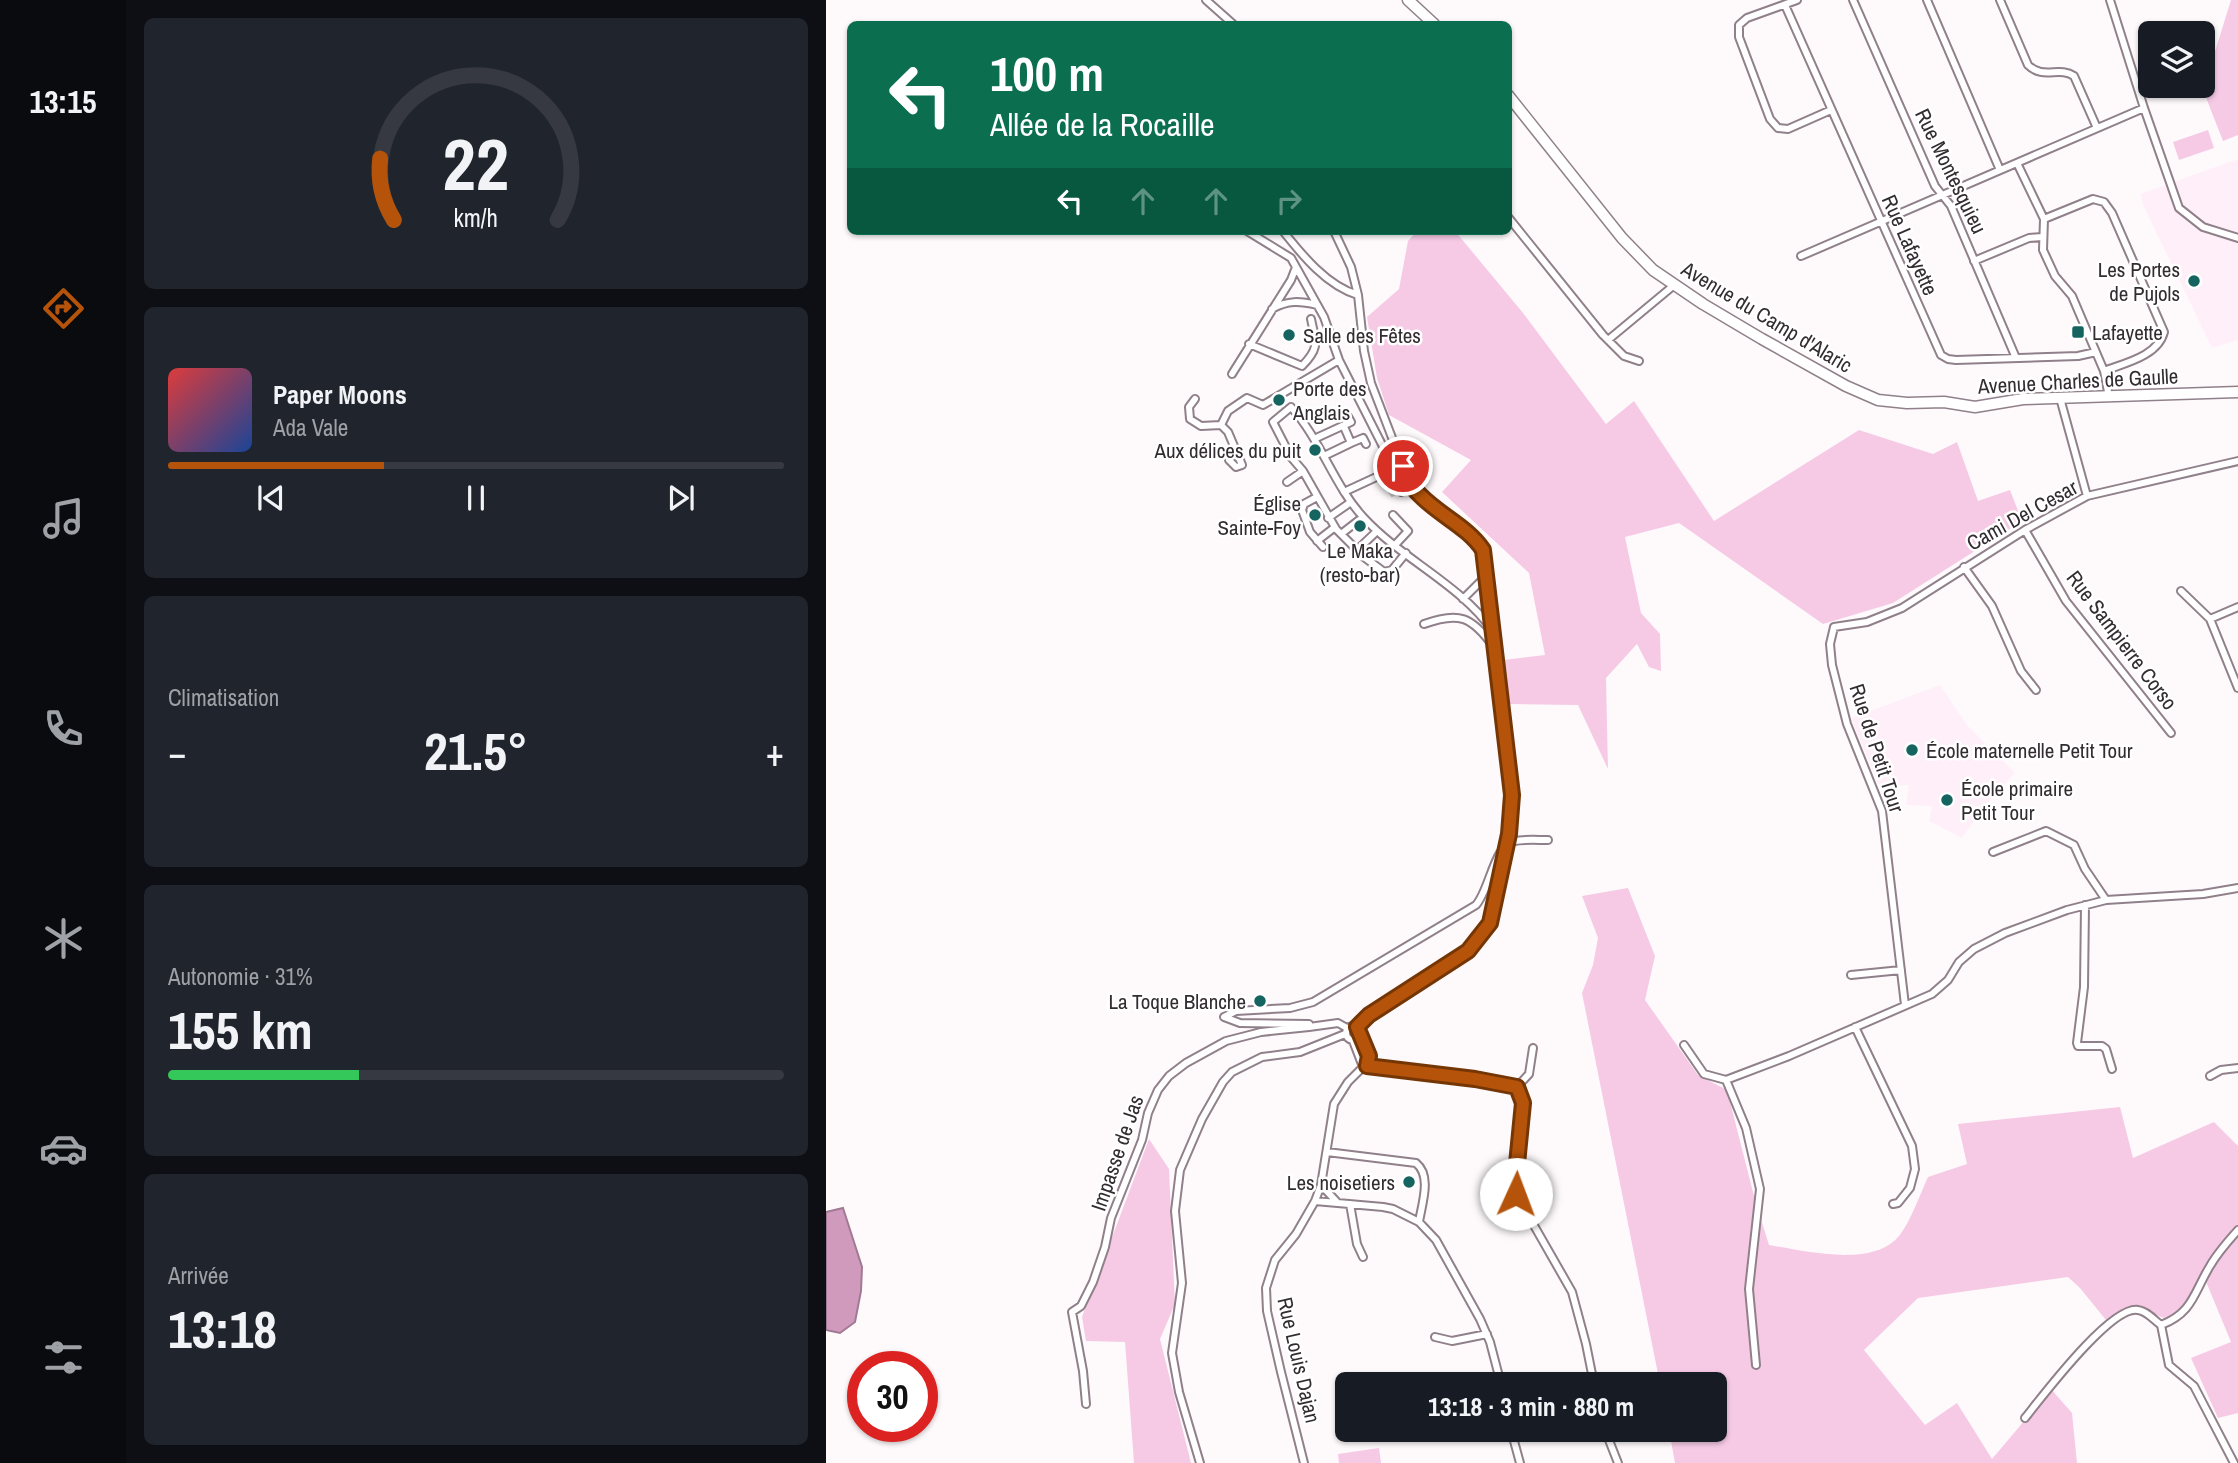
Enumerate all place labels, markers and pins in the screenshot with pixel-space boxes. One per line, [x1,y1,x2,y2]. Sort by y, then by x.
place label: Les Portes de Pujols [2098,255,2180,308]
marker: Les Portes de Pujols [2186,273,2202,289]
place label: Lafayette [2092,318,2163,347]
place label: Salle des Fêtes [1303,321,1421,350]
marker: Lafayette [2070,324,2086,340]
marker: Salle des Fêtes [1281,327,1297,343]
place label: Porte des Anglais [1292,374,1367,427]
marker: Porte des Anglais [1271,392,1287,408]
place label: Aux délices du puit [1154,436,1301,465]
pin [1373,436,1433,496]
marker: Aux délices du puit [1307,442,1323,458]
place label: Église Sainte-Foy [1218,489,1301,542]
marker: Église Sainte-Foy [1307,507,1323,523]
marker: Le Maka (resto-bar) [1352,518,1368,534]
place label: Le Maka (resto-bar) [1320,536,1400,589]
place label: École maternelle Petit Tour [1926,736,2133,765]
marker: École maternelle Petit Tour [1904,742,1920,758]
place label: École primaire Petit Tour [1961,774,2073,827]
marker: École primaire Petit Tour [1939,792,1955,808]
place label: La Toque Blanche [1108,987,1246,1016]
marker: La Toque Blanche [1252,993,1268,1009]
place label: Les noisetiers [1287,1168,1395,1197]
marker: Les noisetiers [1401,1174,1417,1190]

